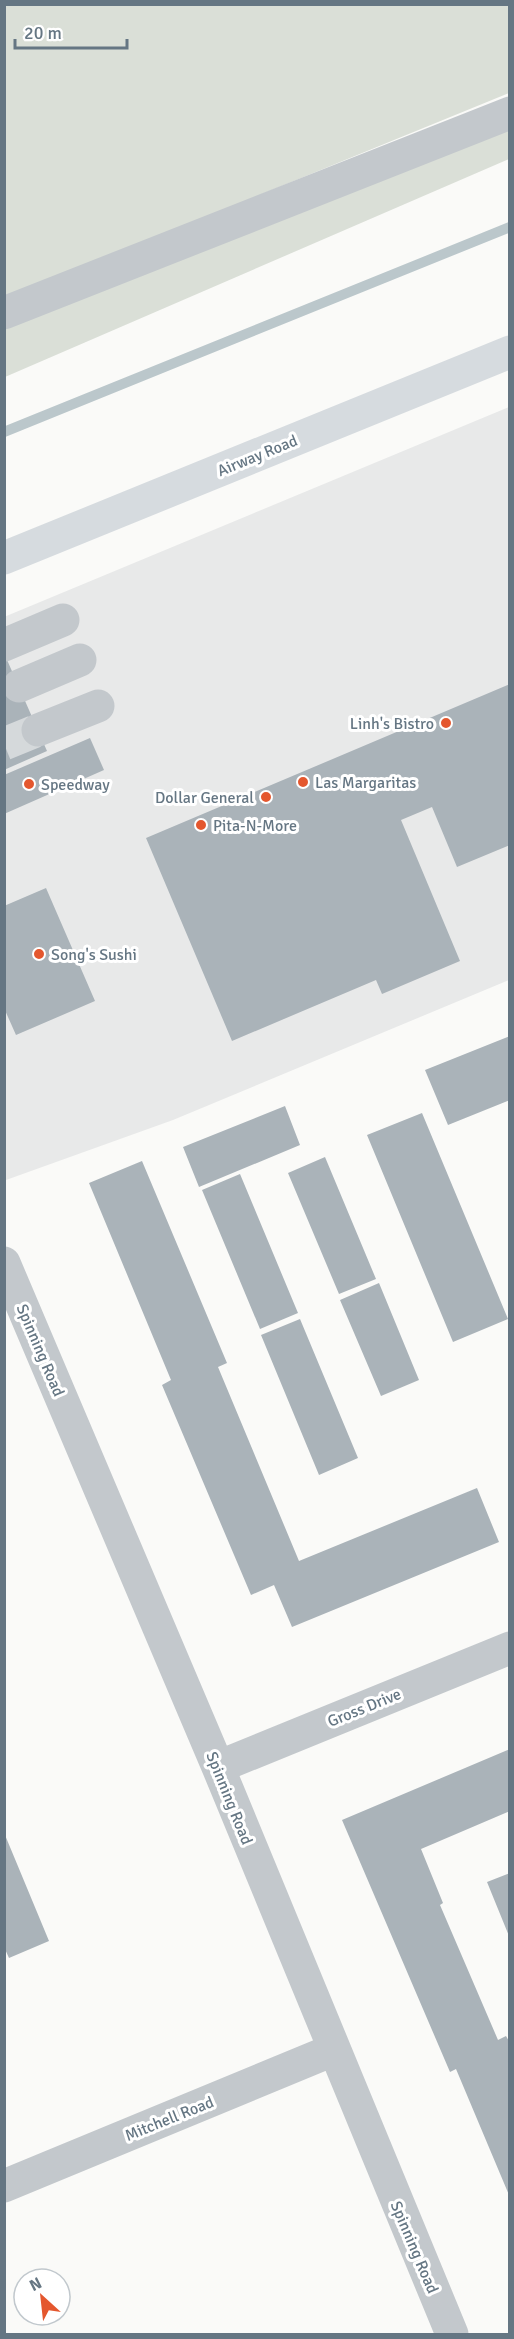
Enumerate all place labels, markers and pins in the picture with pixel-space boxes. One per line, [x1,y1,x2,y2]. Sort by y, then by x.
place label: Linh's Bistro [350,714,434,734]
marker: Linh's Bistro [439,716,453,730]
place label: Las Margaritas [315,773,416,793]
place label: Speedway [41,775,110,795]
marker: Las Margaritas [296,775,310,789]
marker: Speedway [22,777,36,791]
place label: Dollar General [155,788,254,808]
marker: Dollar General [259,790,273,804]
place label: Pita-N-More [213,816,297,836]
marker: Pita-N-More [194,818,208,832]
place label: Song's Sushi [51,945,137,965]
marker: Song's Sushi [32,947,46,961]

